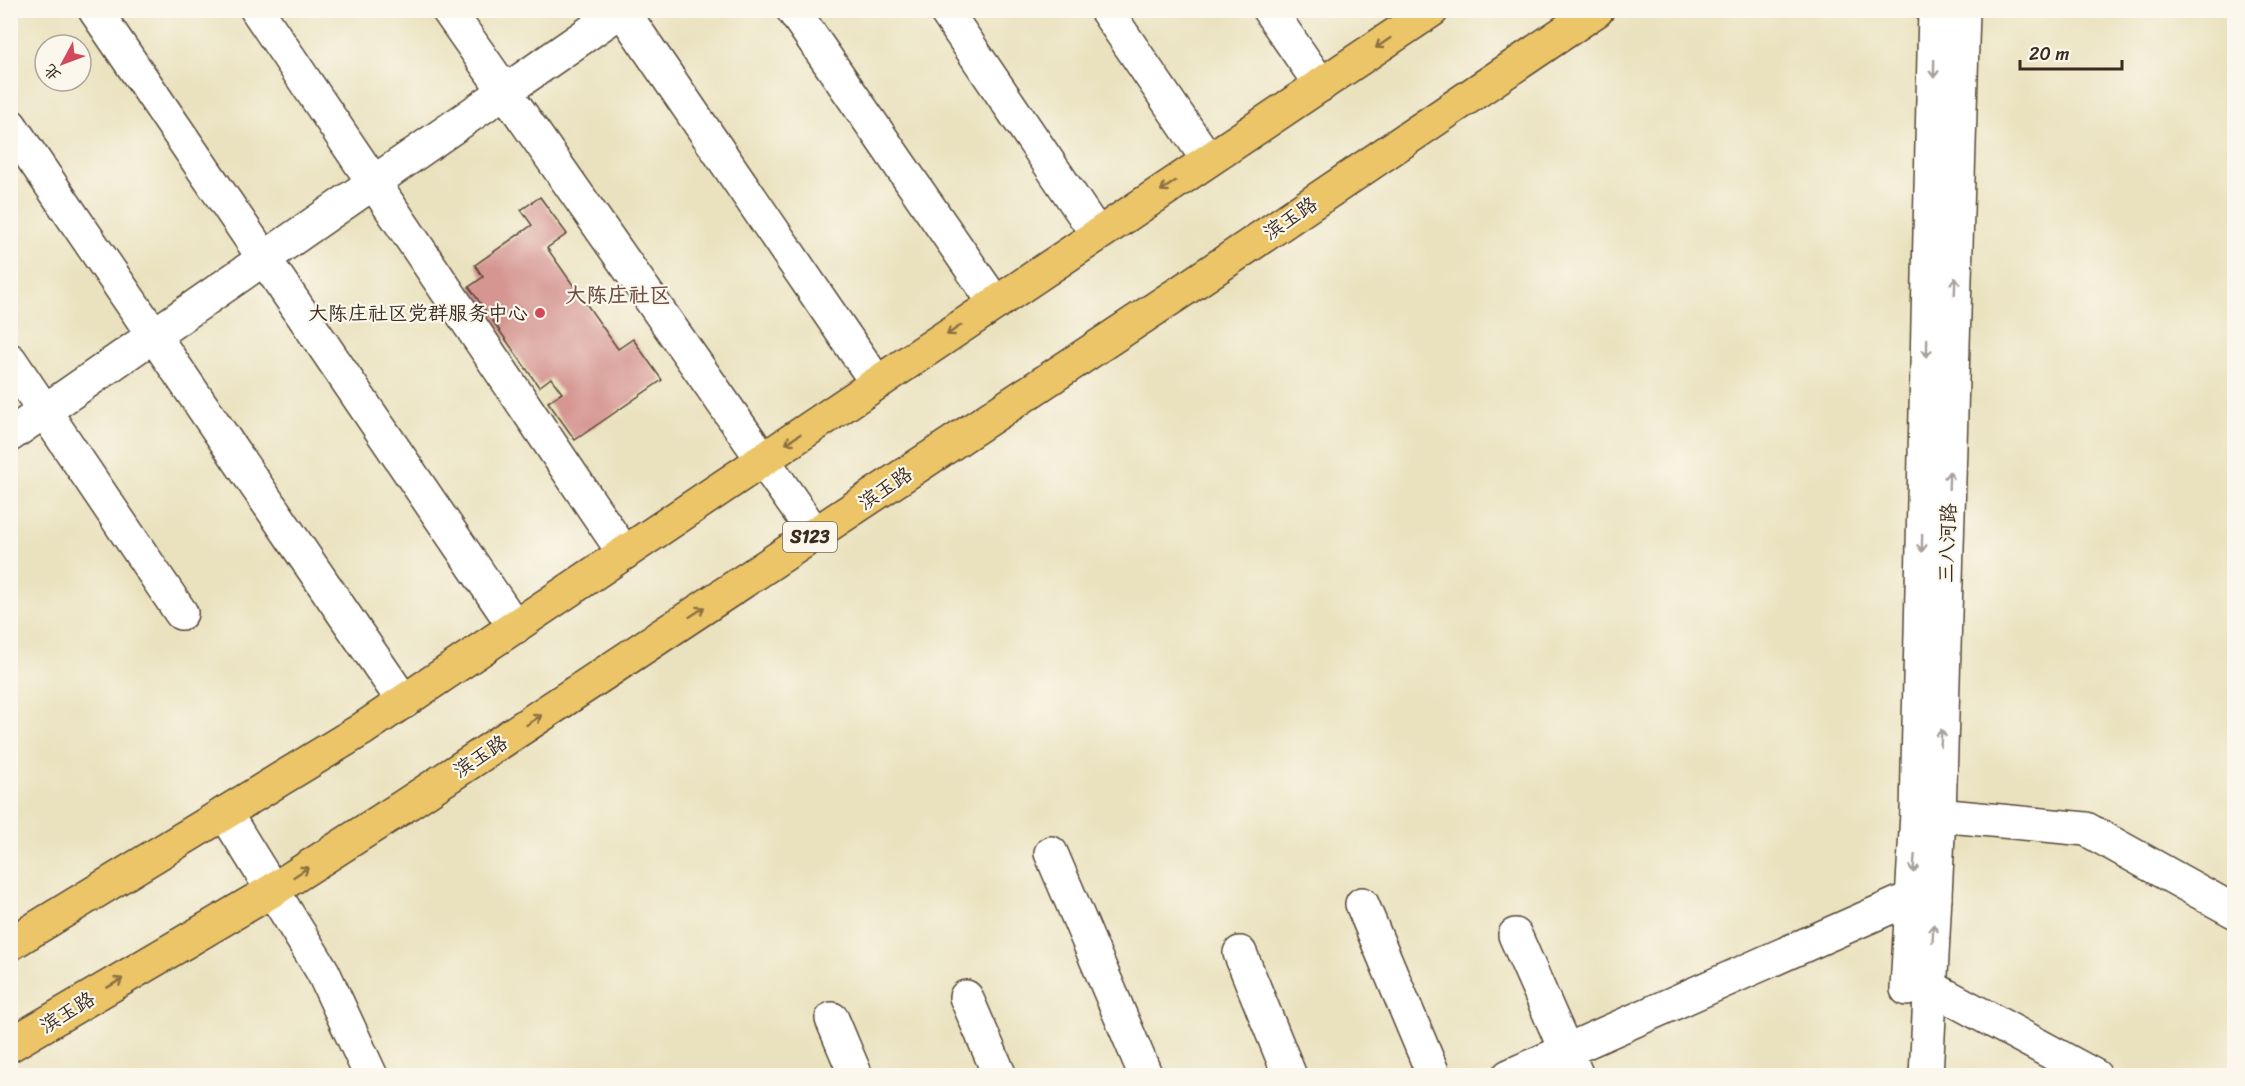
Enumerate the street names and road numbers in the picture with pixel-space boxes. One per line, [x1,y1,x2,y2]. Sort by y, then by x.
street label: 滨玉路 [1256,187,1326,250]
street label: 滨玉路 [851,457,921,520]
street label: 三八河路 [1929,501,1966,584]
road number: S123 [783,522,837,552]
street label: 滨玉路 [446,725,516,787]
street label: 滨玉路 [33,981,103,1043]

